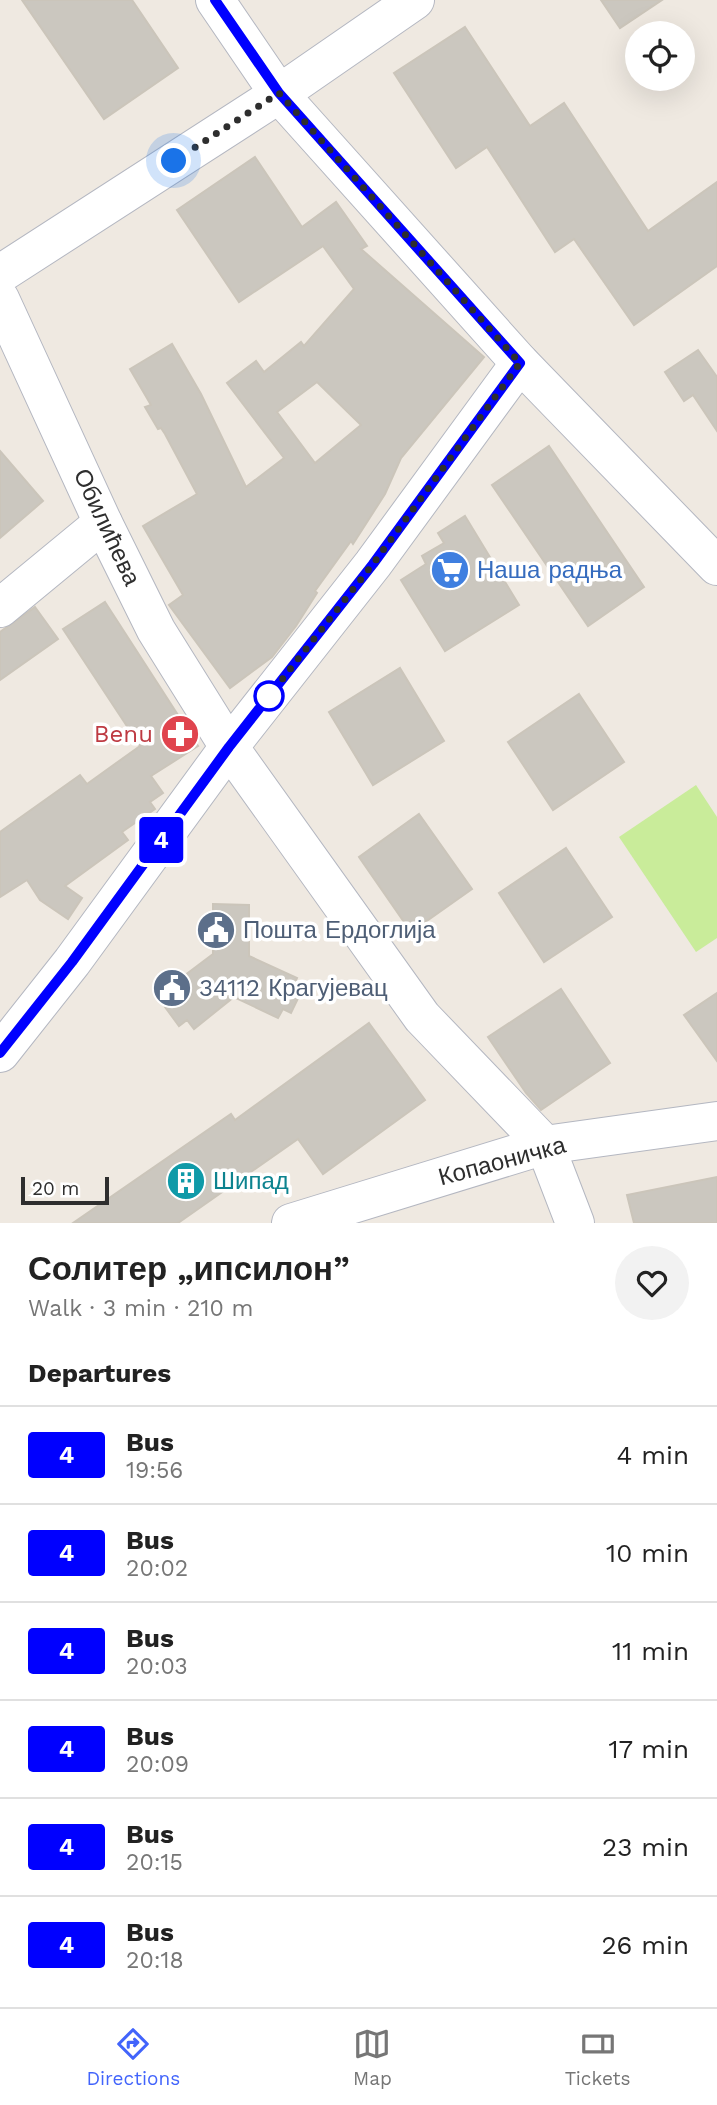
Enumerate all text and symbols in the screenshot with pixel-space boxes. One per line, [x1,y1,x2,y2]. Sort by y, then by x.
map controls [625,21,695,91]
button: locate [625,21,695,91]
your location [156,143,191,178]
street label: Обилићева [68,464,147,590]
supermarket icon: Наша радња [429,549,471,591]
place label: Наша радња [477,556,623,584]
unlabelled marker [254,681,284,711]
pharmacy icon: Benu [159,713,201,755]
place label: Benu [94,720,153,748]
line badge: 4 [138,817,184,863]
text: 4 [153,826,169,854]
public building icon: Пошта Ердоглија [195,909,237,951]
place label: Пошта Ердоглија [243,916,436,944]
public building icon: 34112 Крагујевац [151,967,193,1009]
place label: 34112 Крагујевац [199,974,388,1002]
street label: Копаоничка [435,1130,569,1191]
building icon: Шипад [165,1160,207,1202]
place label: Шипад [213,1167,289,1195]
scale bar [21,1174,108,1206]
text: 20 m [32,1177,79,1200]
button: heart [615,1246,689,1320]
text: Солитер „ипсилон” [28,1249,350,1288]
text: Walk · 3 min · 210 m [28,1295,254,1322]
text: Departures [28,1358,171,1388]
text: Bus [126,1427,174,1457]
text: 4 min [616,1440,689,1470]
text: 4 [59,1441,74,1469]
text: 19:56 [126,1457,183,1484]
text: Bus [126,1525,174,1555]
text: 10 min [606,1538,689,1568]
text: 4 [59,1539,74,1567]
text: 20:02 [126,1555,188,1582]
text: Bus [126,1623,174,1653]
text: 11 min [612,1636,689,1666]
text: 4 [59,1637,74,1665]
text: 20:03 [126,1653,188,1680]
text: Bus [126,1721,174,1751]
text: 17 min [608,1734,689,1764]
text: 4 [59,1735,74,1763]
text: 20:09 [126,1751,189,1778]
text: Bus [126,1819,174,1849]
text: 23 min [602,1832,689,1862]
text: 4 [59,1833,74,1861]
text: 20:15 [126,1849,183,1876]
text: Bus [126,1917,174,1947]
text: 26 min [601,1930,689,1960]
text: 4 [59,1931,74,1959]
text: 20:18 [126,1947,184,1974]
tab: Directions [86,2025,180,2090]
tab: Map [353,2025,392,2090]
tab: Tickets [565,2025,631,2090]

